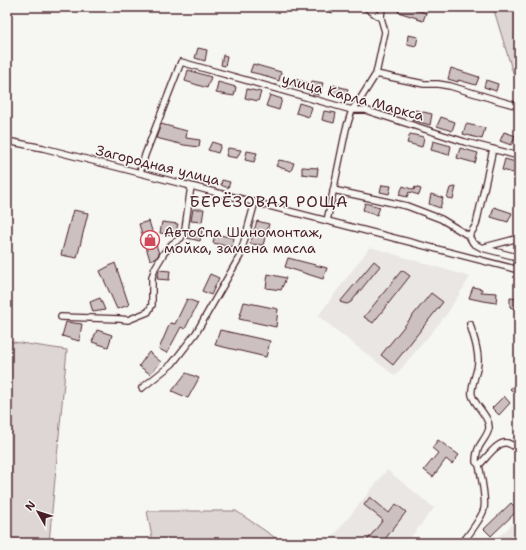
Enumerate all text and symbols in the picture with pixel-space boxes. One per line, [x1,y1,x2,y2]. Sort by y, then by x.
street label: улица Карла Маркса [280,69,426,125]
street label: Загородная улица [94,141,222,189]
district label: БЕРЁЗОВАЯ РОЩА [189,191,349,212]
place label: АвтоСпа Шиномонтаж, мойка, замена масла [164,223,322,257]
shop icon: АвтоСпа Шиномонтаж, мойка, замена масла [139,229,161,251]
north arrow [18,492,58,532]
text: N [22,498,39,514]

